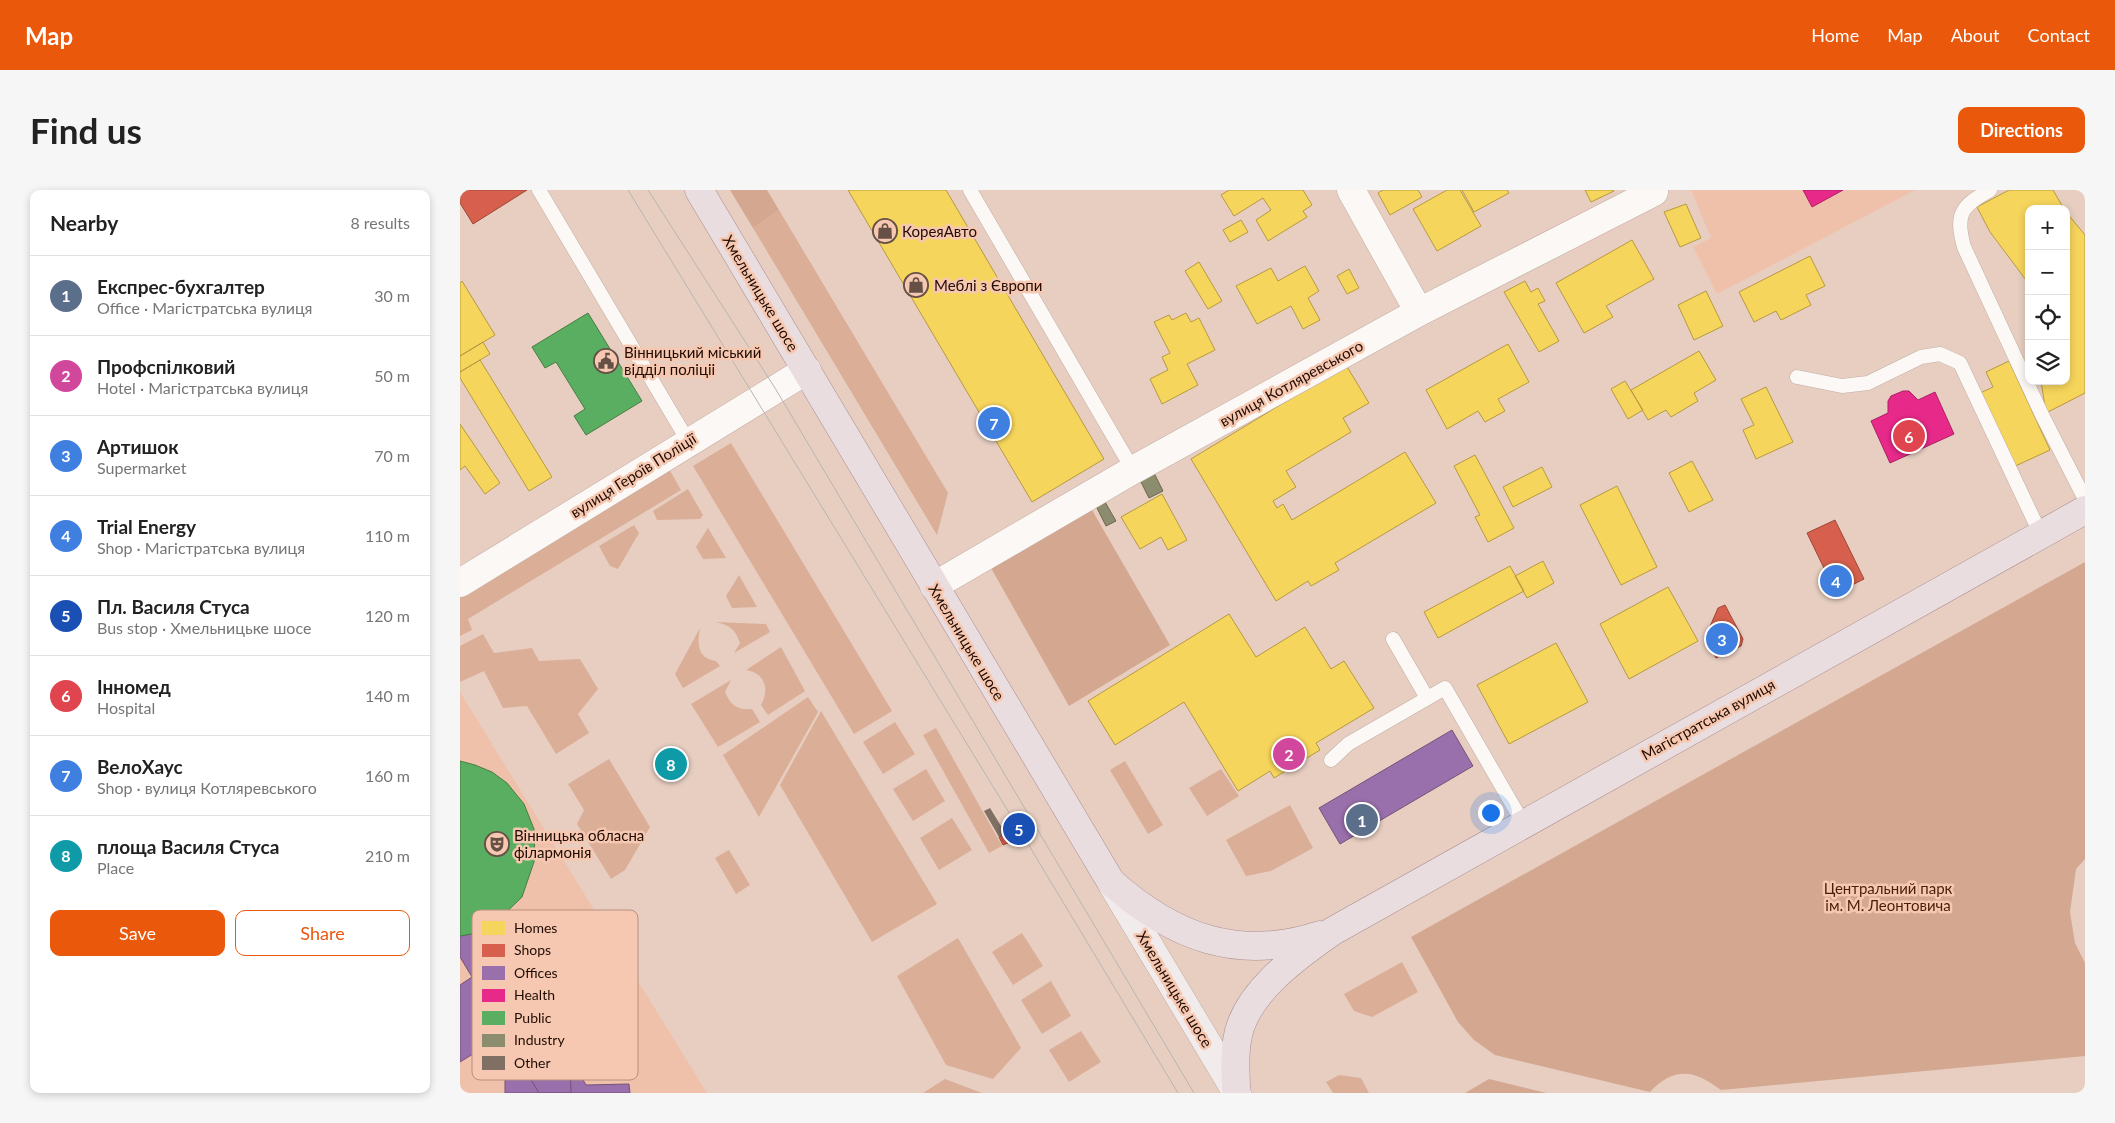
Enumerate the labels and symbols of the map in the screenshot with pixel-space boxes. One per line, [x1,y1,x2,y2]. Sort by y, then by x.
shop icon: КореяАвто [872,218,898,244]
place label: КореяАвто [902,222,977,240]
street label: Хмельницьке шосе [719,232,803,354]
shop icon: Меблі з Європи [903,272,929,298]
place label: Меблі з Європи [934,276,1042,294]
street label: вулиця Котляревського [1216,336,1366,430]
place label: Вінницький міський відділ поліціі [624,343,761,378]
public building icon: Вінницький міський відділ поліціі [593,348,619,374]
pin: 7 [978,404,1010,442]
pin: 6 [1893,417,1925,455]
street label: вулиця Героїв Поліції [567,429,700,521]
pin: 4 [1820,562,1852,600]
street label: Хмельницьке шосе [925,581,1009,703]
pin: 3 [1706,620,1738,658]
street label: Магістратська вулиця [1638,675,1778,763]
pin: 2 [1273,735,1305,773]
pin: 8 [655,745,687,783]
your location [1478,800,1504,826]
pin: 1 [1346,801,1378,839]
pin: 5 [1003,810,1035,848]
place label: Вінницька обласна філармонія [514,826,644,861]
theatre icon: Вінницька обласна філармонія [484,831,510,857]
park label: Центральний парк ім. М. Леонтовича [1824,879,1953,914]
legend [472,910,638,1080]
text: Homes [514,919,557,936]
street label: Хмельницьке шосе [1133,928,1217,1050]
text: Shops [514,941,551,958]
text: Offices [514,964,558,981]
text: Health [514,986,555,1003]
text: Public [514,1009,552,1026]
text: Industry [514,1031,565,1048]
text: Other [514,1054,551,1071]

